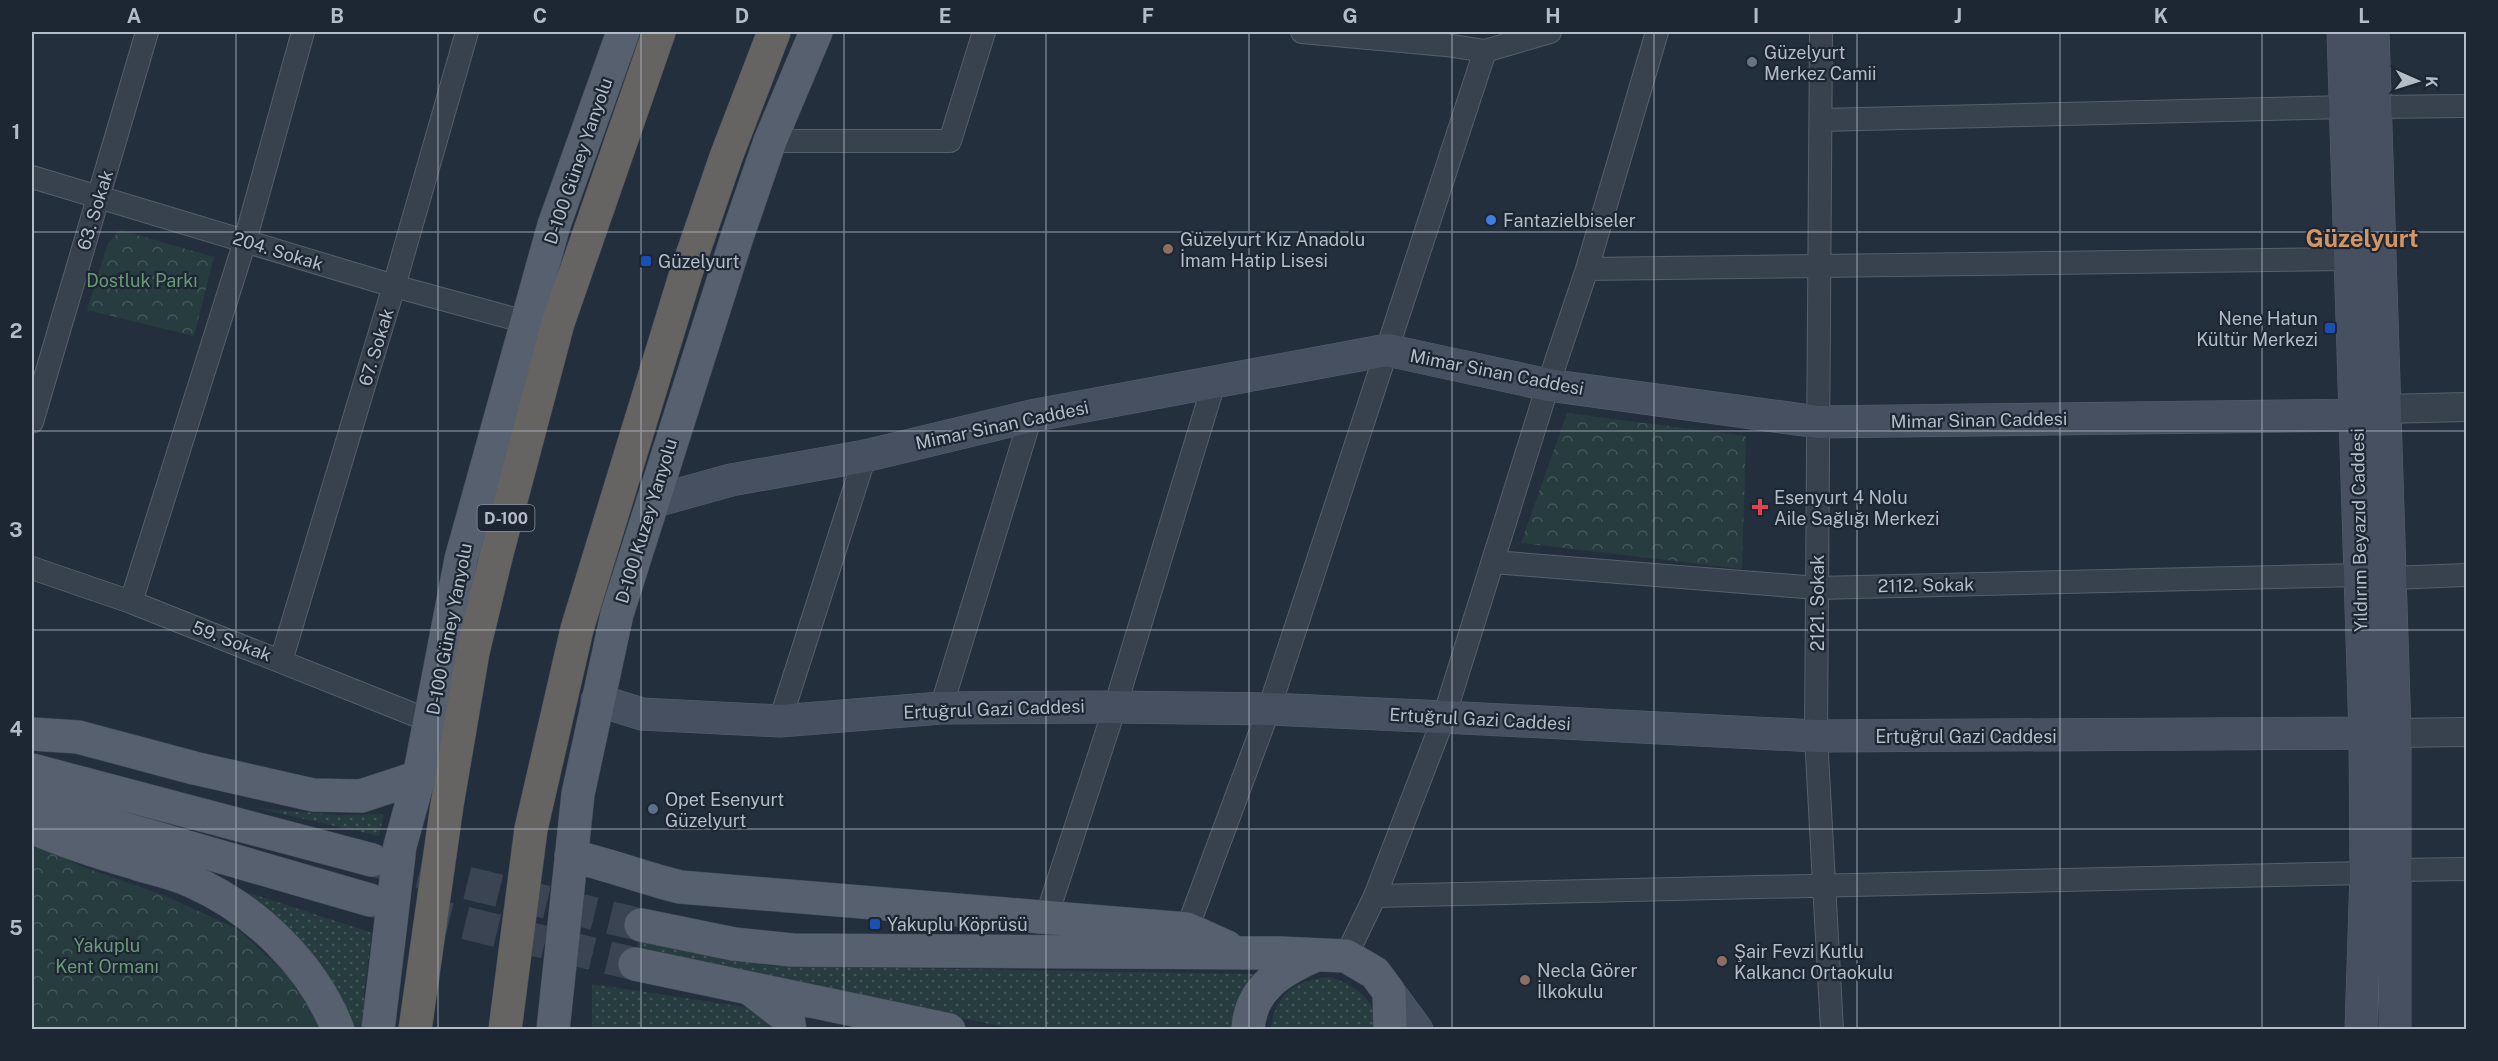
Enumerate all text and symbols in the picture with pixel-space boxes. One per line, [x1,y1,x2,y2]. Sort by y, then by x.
text: A [127,4,141,28]
text: B [330,4,344,28]
text: C [533,4,547,28]
text: D [735,4,749,28]
text: E [939,4,951,28]
text: F [1142,4,1154,28]
text: G [1342,4,1358,28]
text: H [1545,4,1561,28]
text: I [1753,4,1759,28]
text: J [1954,4,1962,28]
text: K [2154,4,2168,28]
text: L [2358,4,2370,28]
place label: Güzelyurt Merkez Camii [1764,42,1877,84]
north arrow [2387,51,2447,111]
marker: Güzelyurt Merkez Camii [1745,55,1759,69]
street label: D-100 Güney Yanyolu [540,75,616,247]
text: K [2422,76,2441,89]
text: 1 [12,120,20,144]
street label: 63. Sokak [73,167,117,253]
place label: Fantazielbiseler [1503,210,1636,231]
marker: Fantazielbiseler [1484,213,1498,227]
district label: Güzelyurt [2305,224,2419,252]
street label: 204. Sokak [230,227,326,275]
place label: Güzelyurt Kız Anadolu İmam Hatip Lisesi [1180,229,1365,271]
marker: Güzelyurt Kız Anadolu İmam Hatip Lisesi [1161,242,1175,256]
place label: Güzelyurt [658,251,740,272]
marker: Güzelyurt [639,254,653,268]
park label: Dostluk Parkı [86,270,198,291]
street label: 67. Sokak [354,306,398,388]
place label: Nene Hatun Kültür Merkezi [2196,308,2318,350]
text: 2 [10,319,22,343]
marker: Nene Hatun Kültür Merkezi [2323,321,2337,335]
street label: Mimar Sinan Caddesi [1408,345,1586,399]
street label: Mimar Sinan Caddesi [913,396,1091,454]
street label: Mimar Sinan Caddesi [1891,408,2067,432]
street label: Yıldırım Beyazıd Caddesi [2347,428,2371,632]
street label: D-100 Kuzey Yanyolu [611,436,681,606]
place label: Esenyurt 4 Nolu Aile Sağlığı Merkezi [1774,487,1939,529]
marker: Esenyurt 4 Nolu Aile Sağlığı Merkezi [1751,498,1769,516]
road number: D-100 [478,505,534,531]
text: 3 [9,518,23,542]
street label: D-100 Güney Yanyolu [422,541,476,717]
street label: 2121. Sokak [1807,555,1828,651]
street label: 2112. Sokak [1878,574,1974,596]
street label: 59. Sokak [189,616,275,666]
street label: Ertuğrul Gazi Caddesi [903,695,1085,723]
street label: Ertuğrul Gazi Caddesi [1389,704,1571,734]
text: 4 [9,717,23,741]
street label: Ertuğrul Gazi Caddesi [1875,726,2057,747]
place label: Opet Esenyurt Güzelyurt [665,789,784,831]
marker: Opet Esenyurt Güzelyurt [646,802,660,816]
place label: Yakuplu Köprüsü [887,914,1028,935]
text: 5 [9,916,23,940]
marker: Yakuplu Köprüsü [868,917,882,931]
park label: Yakuplu Kent Ormanı [55,935,159,977]
place label: Şair Fevzi Kutlu Kalkancı Ortaokulu [1734,941,1893,983]
marker: Şair Fevzi Kutlu Kalkancı Ortaokulu [1715,954,1729,968]
place label: Necla Görer İlkokulu [1537,960,1638,1002]
marker: Necla Görer İlkokulu [1518,973,1532,987]

